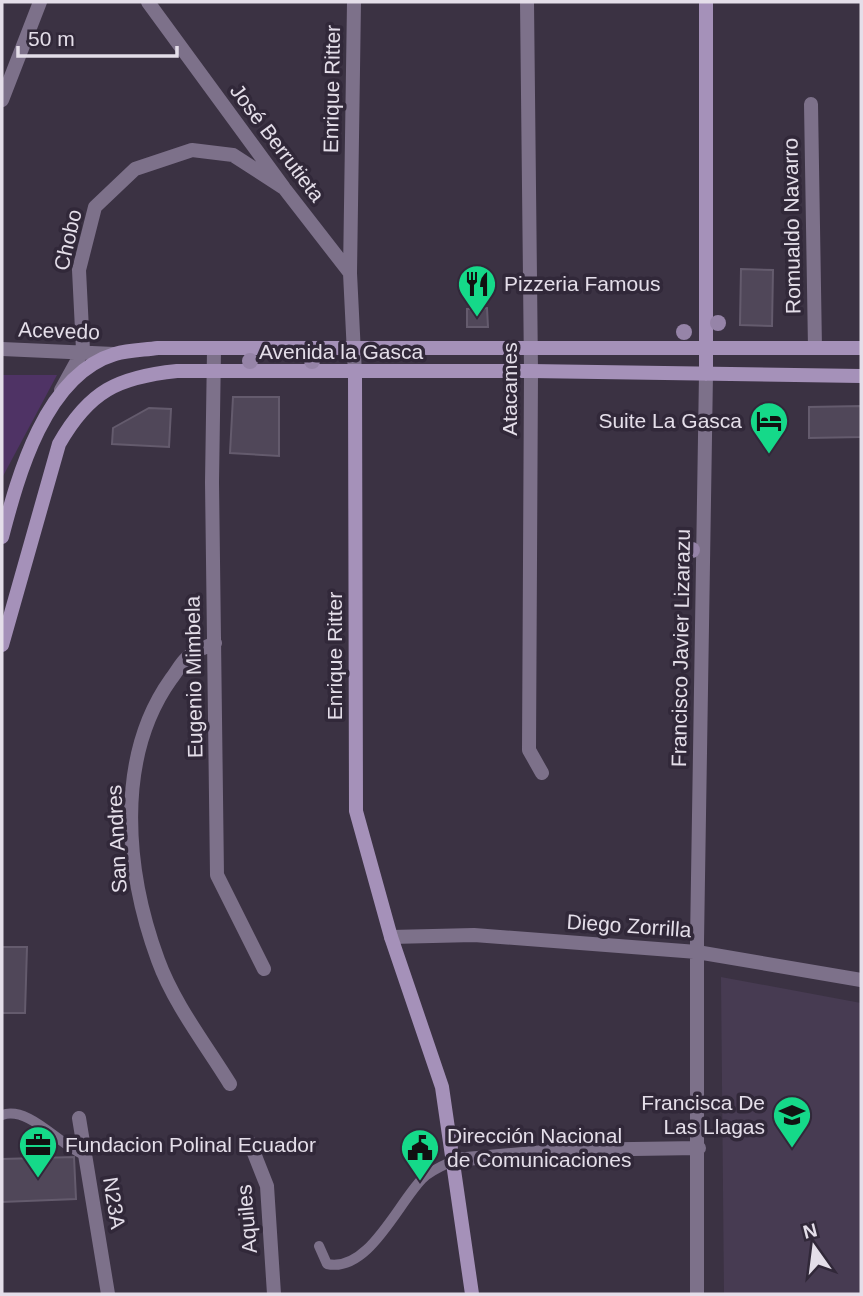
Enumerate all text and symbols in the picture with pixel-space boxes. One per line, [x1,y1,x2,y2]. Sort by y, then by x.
scale bar [18,14,177,58]
street label: Enrique Ritter [319,25,344,153]
text: 50 m [28,27,75,50]
street label: José Berrutieta [226,79,329,206]
street label: Romualdo Navarro [778,138,805,314]
street label: Chobo [49,207,86,273]
restaurant icon: Pizzeria Famous [456,263,498,318]
place label: Pizzeria Famous [504,272,660,295]
street label: Acevedo [18,318,100,343]
street label: Avenida la Gasca [259,340,423,363]
street label: Atacames [498,342,521,436]
hotel icon: Suite La Gasca [748,400,790,455]
place label: Suite La Gasca [598,409,742,432]
street label: Francisco Javier Lizarazu [667,529,694,767]
street label: Enrique Ritter [323,592,346,720]
street label: Eugenio Mimbela [181,595,206,758]
street label: San Andres [102,784,131,894]
street label: Diego Zorrilla [566,910,692,941]
place label: Francisca De Las Llagas [641,1091,765,1138]
school or university icon: Francisca De Las Llagas [771,1094,813,1149]
office icon: Fundacion Polinal Ecuador [17,1124,59,1179]
place label: Dirección Nacional de Comunicaciones [447,1124,631,1171]
public building icon: Dirección Nacional de Comunicaciones [399,1127,441,1182]
place label: Fundacion Polinal Ecuador [65,1133,316,1156]
street label: N23A [99,1175,130,1231]
street label: Aquiles [232,1184,261,1254]
north arrow [779,1212,849,1282]
text: N [801,1219,819,1243]

